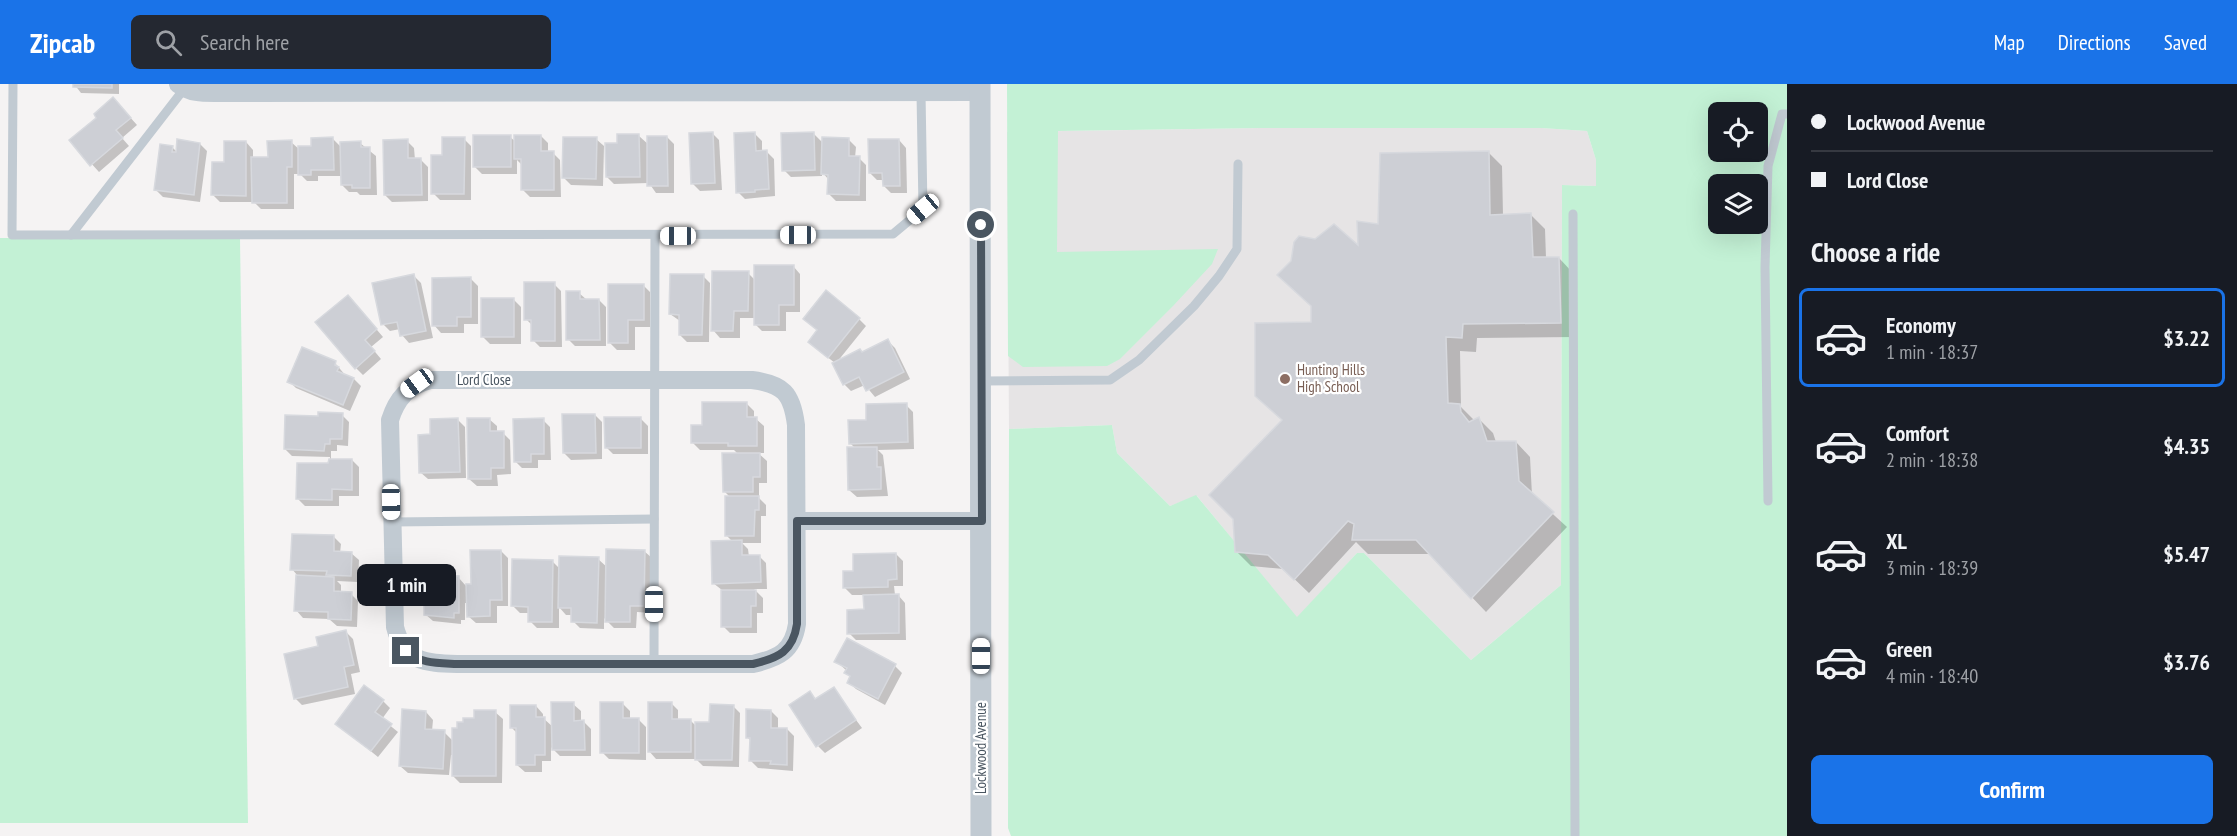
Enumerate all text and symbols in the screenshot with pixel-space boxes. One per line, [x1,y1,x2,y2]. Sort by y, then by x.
search box [131,15,551,69]
text: Zipcab [30,24,95,61]
icon: search [152,26,185,59]
text: Search here [200,28,289,56]
text: Map [1994,29,2025,56]
text: Directions [2058,29,2131,56]
text: Saved [2164,29,2207,56]
map controls [1708,102,1768,234]
button: locate [1708,102,1768,162]
text: Lockwood Avenue [1847,108,1986,136]
text: Lord Close [1847,166,1928,194]
button: layers [1708,174,1768,234]
car [903,191,943,227]
route start [967,211,994,238]
car [780,226,816,244]
car [660,227,696,245]
text: Choose a ride [1811,235,1940,269]
icon: car [1814,311,1868,365]
text: Economy [1886,311,1956,339]
text: $3.22 [2163,324,2210,352]
text: 1 min · 18:37 [1886,339,1978,365]
place label: Hunting Hills High School [1297,360,1365,396]
car [397,365,437,401]
street label: Lord Close [457,370,511,389]
marker: Hunting Hills High School [1278,372,1292,386]
icon: car [1814,419,1868,473]
text: Comfort [1886,419,1949,447]
text: $4.35 [2163,432,2210,460]
text: 2 min · 18:38 [1886,447,1978,473]
car [382,484,400,520]
icon: car [1814,527,1868,581]
text: XL [1886,527,1907,555]
text: $5.47 [2163,540,2210,568]
text: 3 min · 18:39 [1886,555,1978,581]
callout: 1 min [356,564,456,606]
text: 1 min [386,572,427,598]
car [645,586,663,622]
icon: car [1814,635,1868,689]
text: Green [1886,635,1932,663]
route end [392,637,419,664]
car [972,638,990,674]
text: $3.76 [2163,648,2210,676]
text: 4 min · 18:40 [1886,663,1978,689]
street label: Lockwood Avenue [971,702,990,794]
button: Confirm [1811,755,2213,824]

